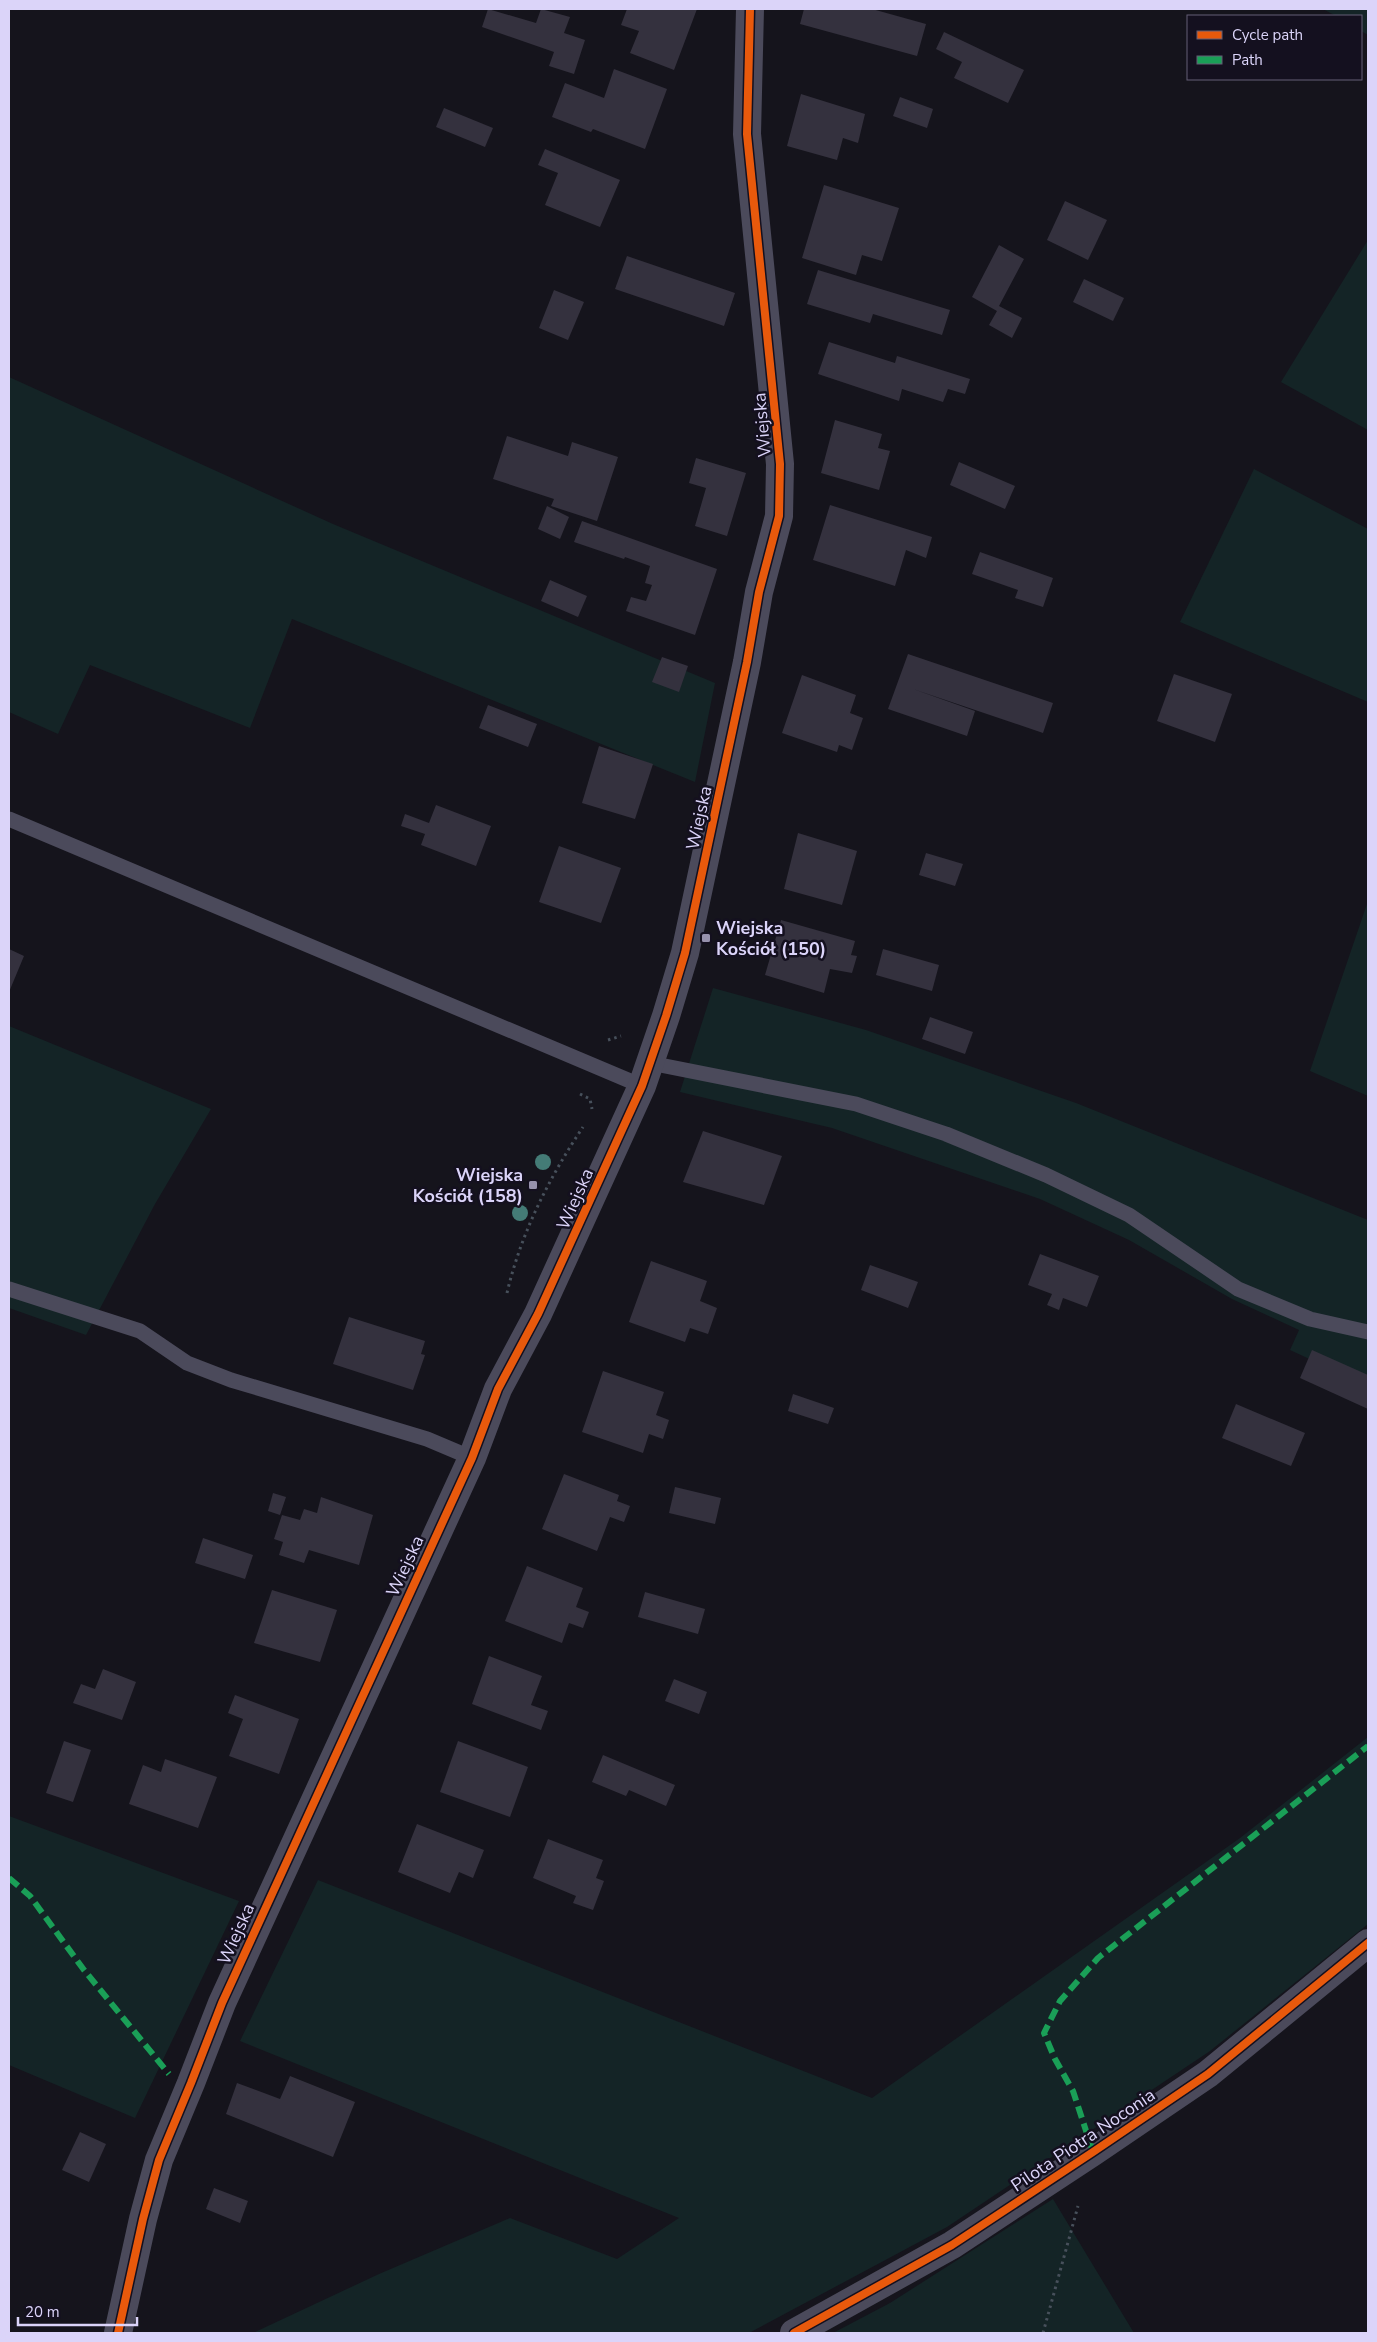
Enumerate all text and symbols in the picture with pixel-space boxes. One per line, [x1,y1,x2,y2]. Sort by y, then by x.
legend [1187,15,1362,80]
text: Cycle path [1232,25,1303,45]
text: Path [1232,50,1263,70]
street label: Wiejska [747,392,777,458]
street label: Wiejska [681,784,717,852]
place label: Wiejska Kościół (150) [716,916,826,961]
marker: Wiejska Kościół (150) [700,932,712,944]
place label: Wiejska Kościół (158) [413,1163,523,1208]
street label: Wiejska [551,1164,599,1234]
marker: Wiejska Kościół (158) [527,1179,539,1191]
street label: Wiejska [380,1532,430,1600]
street label: Wiejska [212,1899,260,1969]
street label: Pilota Piotra Noconia [1006,2083,1160,2197]
scale bar [18,2294,136,2326]
text: 20 m [25,2302,60,2322]

